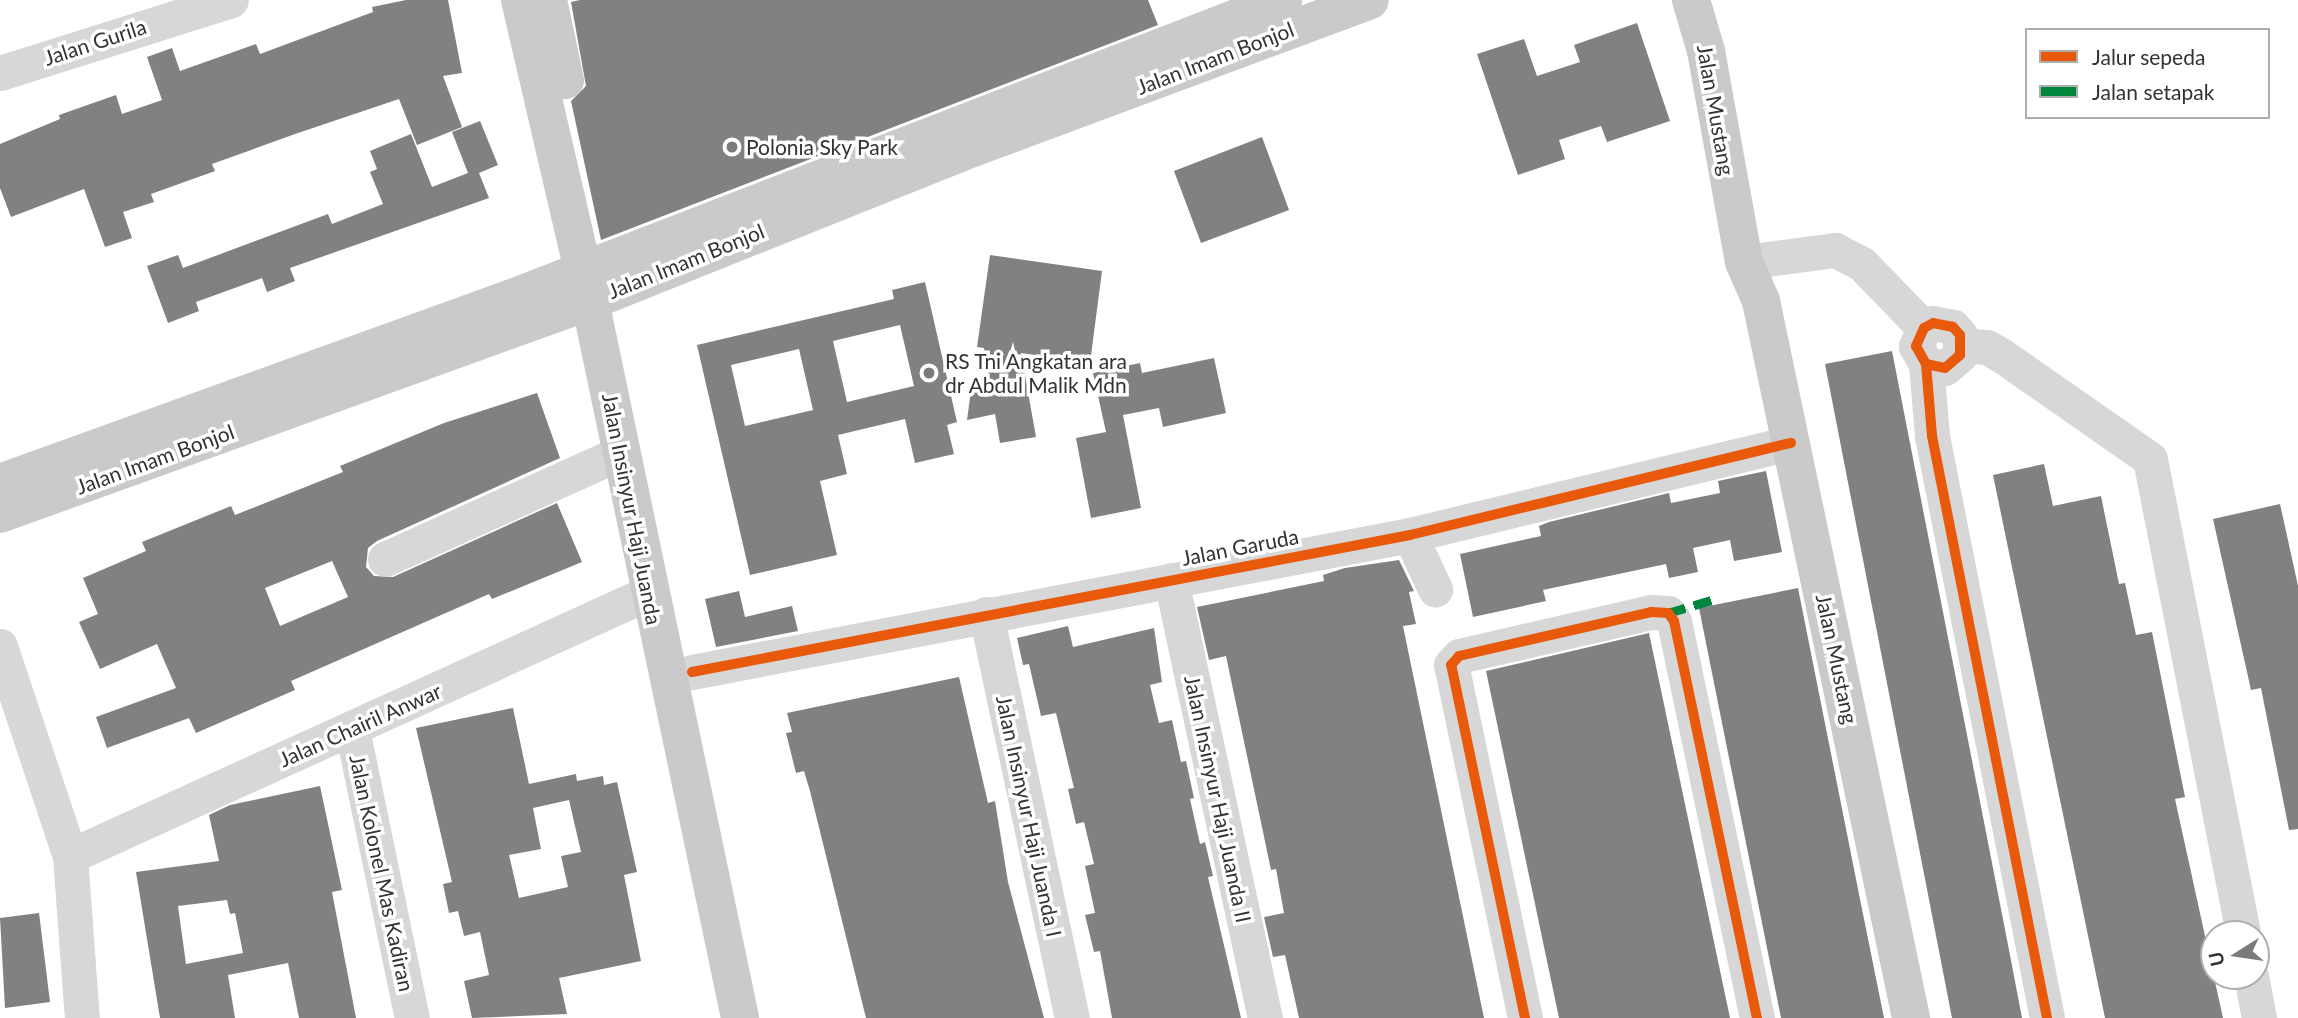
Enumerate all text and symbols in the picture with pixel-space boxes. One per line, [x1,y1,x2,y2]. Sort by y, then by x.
street label: Jalan Gurila [41,14,149,70]
street label: Jalan Imam Bonjol [1133,16,1297,100]
legend [2025,28,2270,119]
street label: Jalan Mustang [1692,43,1740,177]
text: Jalur sepeda [2092,44,2205,69]
text: Jalan setapak [2092,79,2214,104]
place label: Polonia Sky Park [746,134,899,160]
marker: Polonia Sky Park [724,139,740,155]
street label: Jalan Imam Bonjol [604,218,768,304]
place label: RS Tni Angkatan ara dr Abdul Malik Mdn [945,348,1128,398]
marker: RS Tni Angkatan ara dr Abdul Malik Mdn [919,363,939,383]
street label: Jalan Insinyur Haji Juanda [597,391,667,627]
street label: Jalan Imam Bonjol [73,419,237,499]
street label: Jalan Garuda [1179,523,1301,571]
street label: Jalan Mustang [1811,592,1863,726]
street label: Jalan Insinyur Haji Juanda II [1179,672,1257,926]
street label: Jalan Chairil Anwar [275,678,445,772]
street label: Jalan Insinyur Haji Juanda I [991,692,1067,940]
street label: Jalan Kolonel Mas Kadiran [345,752,419,994]
north arrow [2200,920,2270,990]
text: U [2203,950,2229,968]

